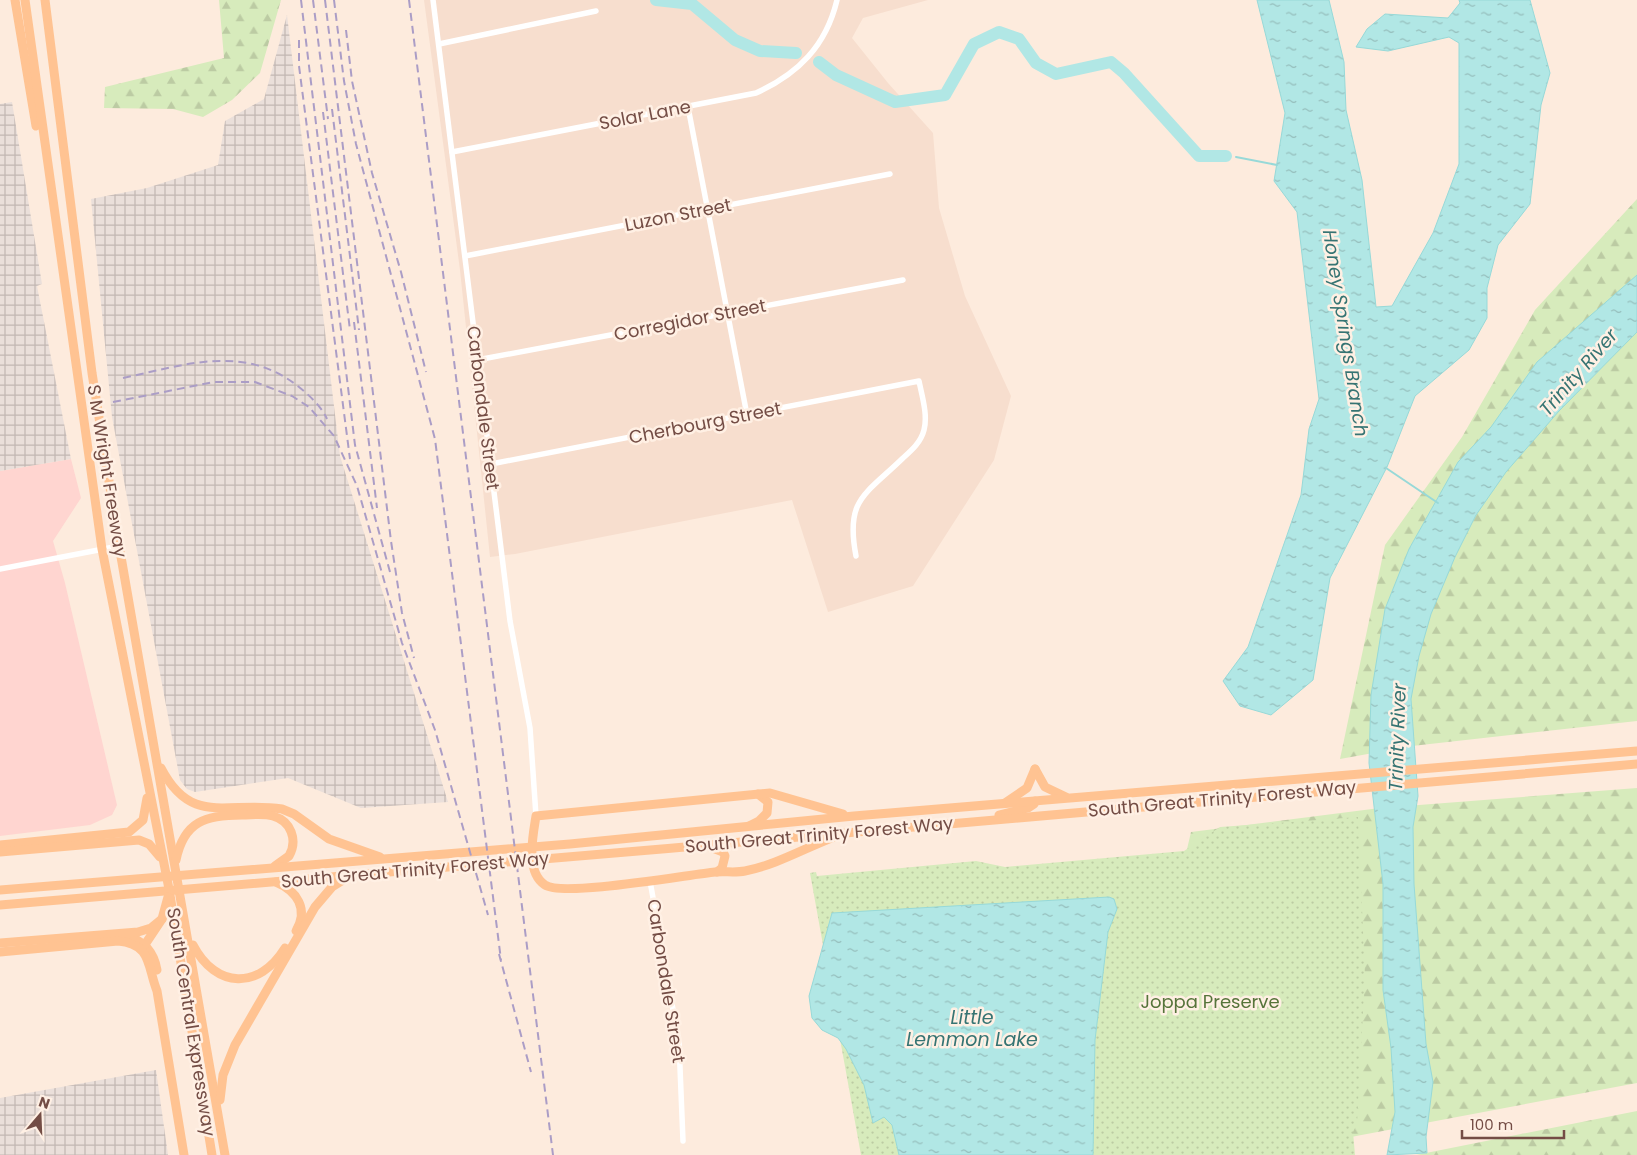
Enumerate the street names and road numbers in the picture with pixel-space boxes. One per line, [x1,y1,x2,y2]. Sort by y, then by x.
street label: Solar Lane [597,93,693,136]
street label: Luzon Street [622,192,733,237]
street label: Corregidor Street [612,292,768,347]
street label: Carbondale Street [461,324,506,492]
street label: S M Wright Freeway [81,383,133,559]
street label: Cherbourg Street [626,395,783,450]
street label: South Great Trinity Forest Way [1087,774,1357,823]
street label: South Great Trinity Forest Way [684,810,954,859]
street label: South Great Trinity Forest Way [280,845,550,894]
street label: Carbondale Street [641,897,692,1065]
street label: South Central Expressway [161,906,222,1138]

